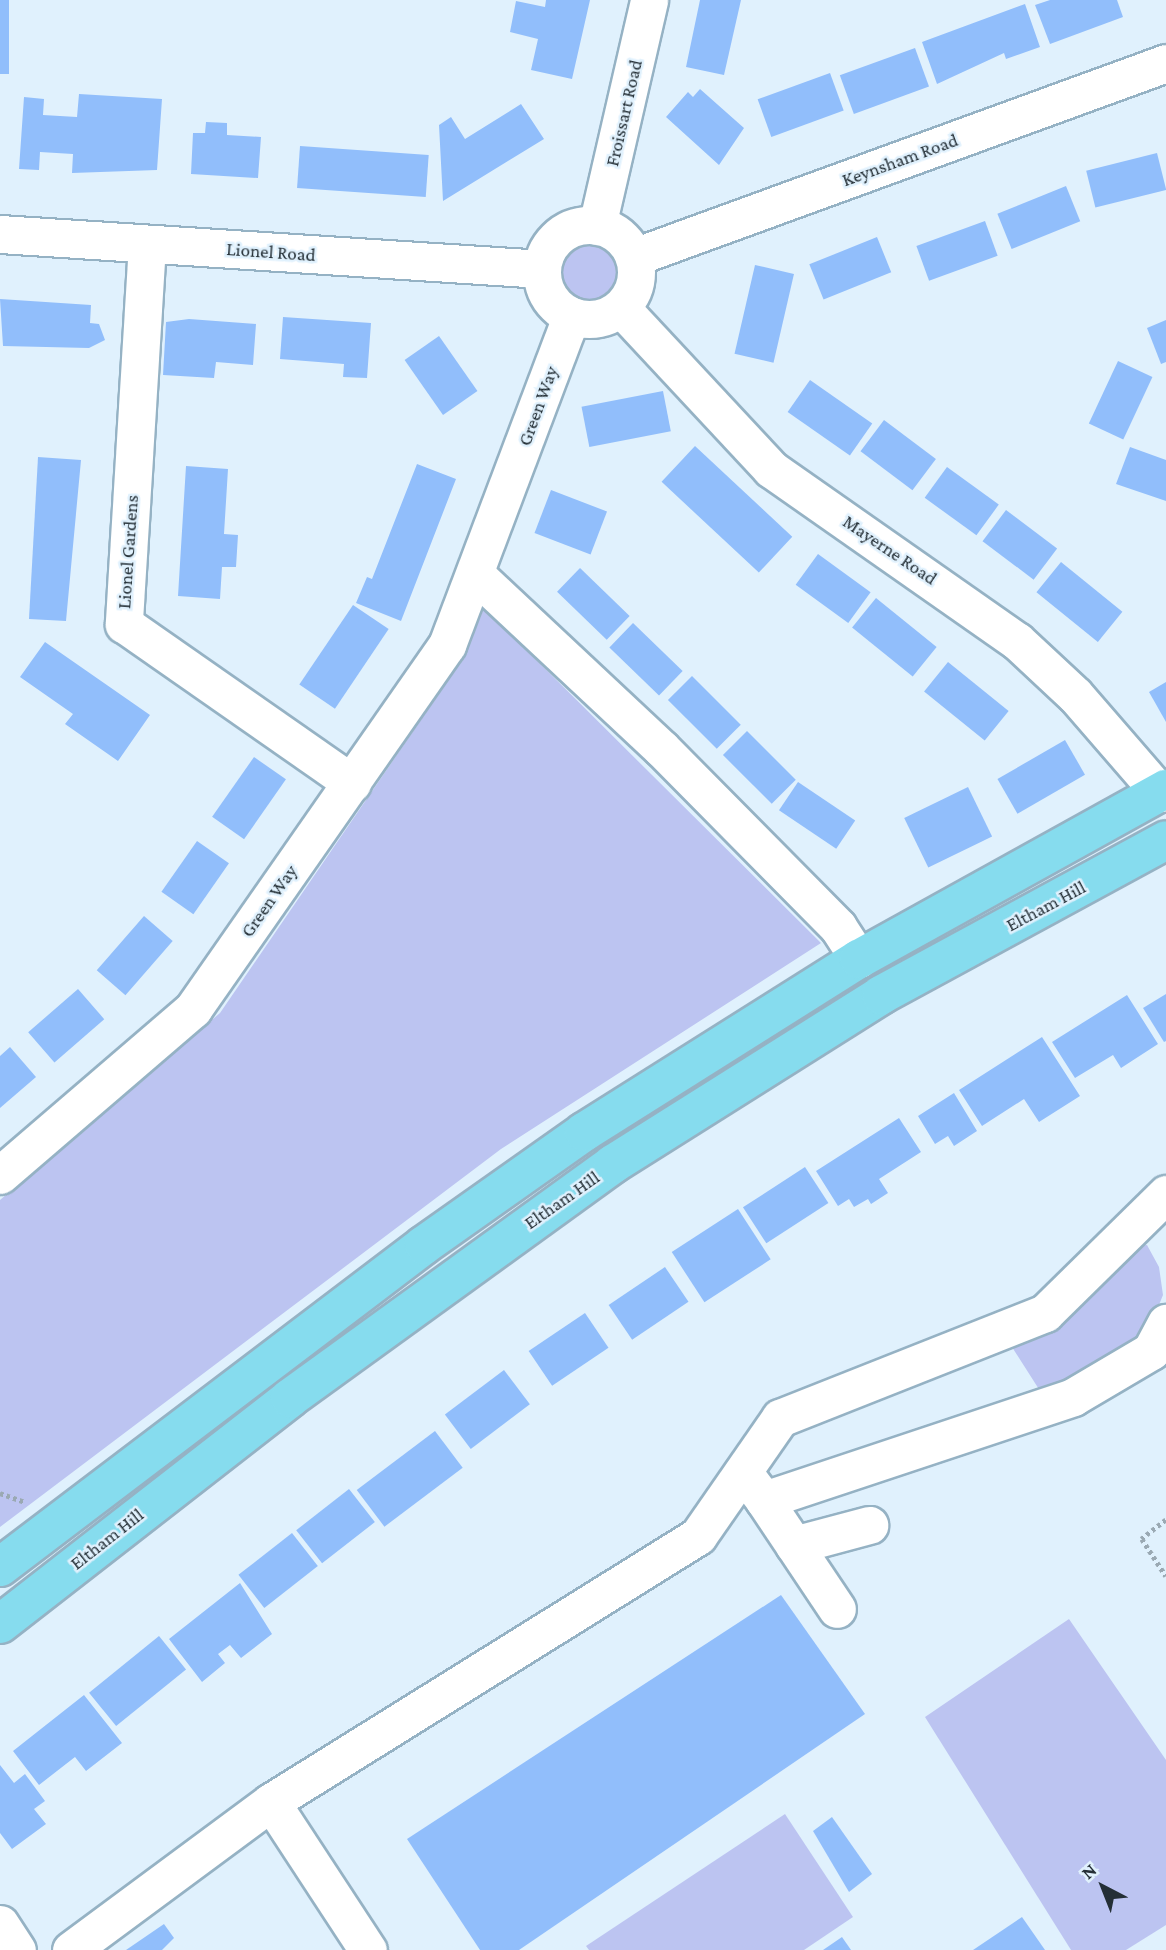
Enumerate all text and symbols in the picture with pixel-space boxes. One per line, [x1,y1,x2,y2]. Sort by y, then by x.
street label: Froissart Road [601,57,647,169]
street label: Keynsham Road [839,128,961,192]
street label: Lionel Road [226,238,316,266]
street label: Green Way [513,363,563,449]
street label: Lionel Gardens [113,494,143,610]
street label: Mayerne Road [839,510,941,590]
street label: Green Way [236,861,302,941]
street label: Eltham Hill [1002,876,1090,936]
street label: Eltham Hill [520,1166,604,1234]
street label: Eltham Hill [66,1503,148,1575]
north arrow [1068,1852,1138,1922]
text: N [1077,1859,1100,1883]

